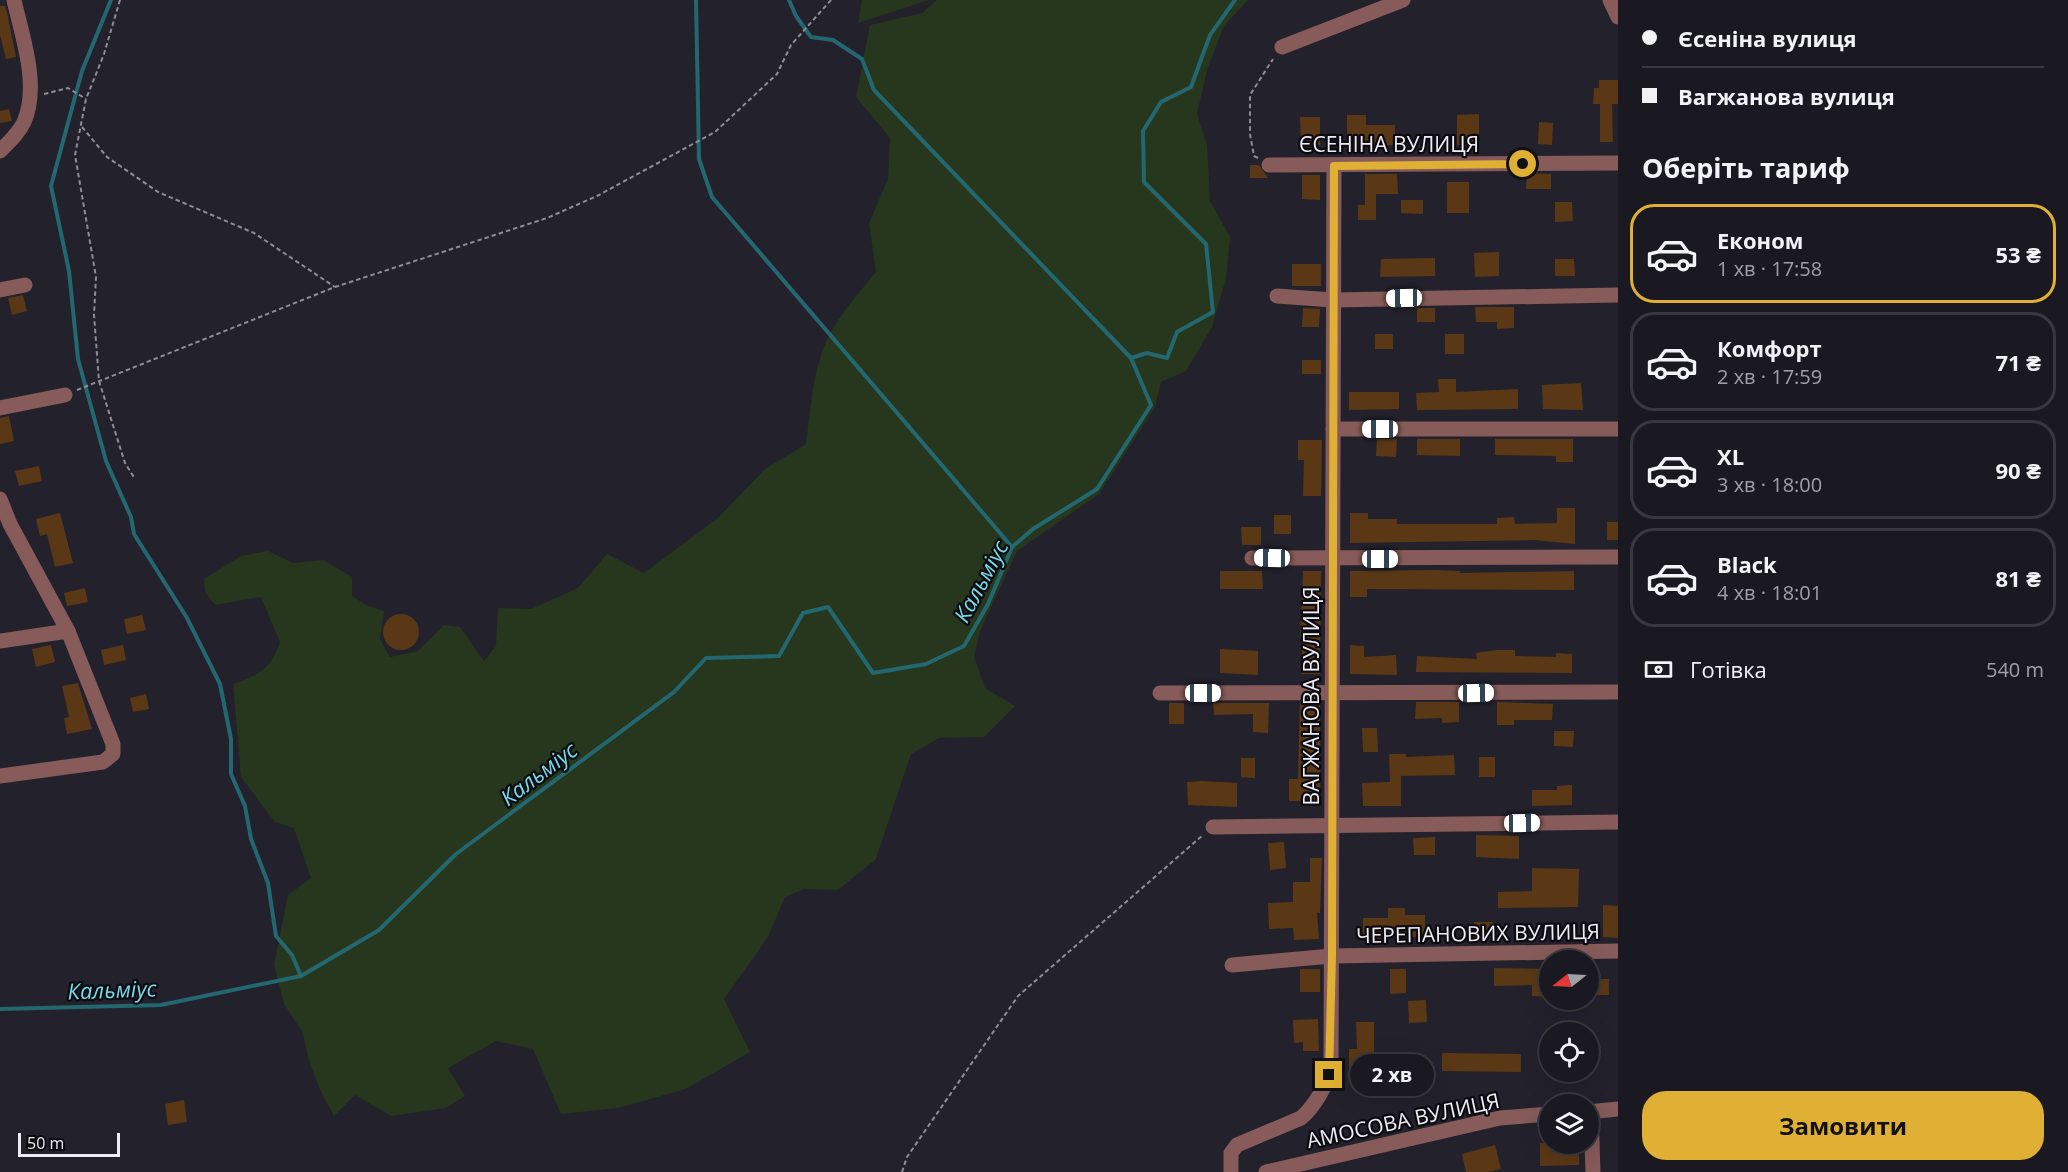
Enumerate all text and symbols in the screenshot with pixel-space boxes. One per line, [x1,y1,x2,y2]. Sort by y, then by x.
text: Єсеніна вулиця [1678,23,1857,53]
text: Вагжанова вулиця [1678,81,1895,111]
street label: ЄСЕНІНА ВУЛИЦЯ [1299,130,1479,158]
text: Оберіть тариф [1642,149,1850,186]
route start [1509,150,1536,177]
text: Економ [1717,225,1803,255]
icon: car [1645,227,1699,281]
text: 53 ₴ [1995,239,2041,269]
text: 1 хв · 17:58 [1717,255,1822,282]
car [1386,289,1422,307]
text: Комфорт [1717,333,1822,363]
icon: car [1645,335,1699,389]
text: 71 ₴ [1995,347,2041,377]
text: 2 хв · 17:59 [1717,363,1822,390]
car [1362,420,1398,438]
text: XL [1717,441,1744,471]
icon: car [1645,443,1699,497]
text: 90 ₴ [1995,455,2041,485]
text: 3 хв · 18:00 [1717,471,1822,498]
water label: Кальміус [946,534,1015,627]
car [1254,549,1290,567]
text: Black [1717,549,1777,579]
car [1362,550,1398,568]
icon: car [1645,551,1699,605]
text: 81 ₴ [1995,563,2041,593]
text: 4 хв · 18:01 [1717,579,1822,606]
street label: ВАГЖАНОВА ВУЛИЦЯ [1297,587,1325,805]
icon: cash [1642,653,1675,686]
text: Готівка [1690,654,1767,684]
text: 540 m [1986,656,2044,683]
car [1185,684,1221,702]
car [1458,684,1494,702]
water label: Кальміус [493,734,583,812]
car [1504,814,1540,832]
street label: ЧЕРЕПАНОВИХ ВУЛИЦЯ [1356,917,1600,949]
north arrow [1539,950,1599,1010]
map controls [1539,950,1599,1154]
water label: Кальміус [67,972,158,1006]
button: locate [1539,1022,1599,1082]
callout: 2 хв [1350,1054,1434,1096]
route end [1315,1061,1342,1088]
text: 2 хв [1372,1061,1412,1088]
street label: АМОСОВА ВУЛИЦЯ [1304,1086,1502,1154]
button: Замовити [1642,1091,2044,1160]
button: layers [1539,1094,1599,1154]
scale bar [18,1130,120,1158]
text: 50 m [27,1132,64,1154]

